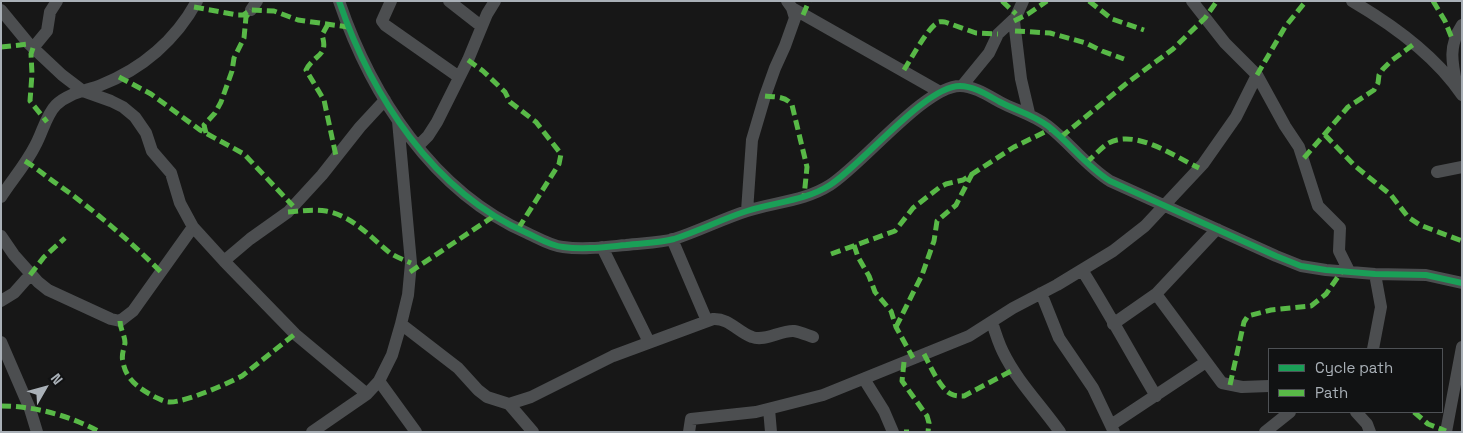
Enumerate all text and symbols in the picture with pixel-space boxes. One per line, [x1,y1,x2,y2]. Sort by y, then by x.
legend [1268,348,1443,413]
text: Cycle path [1315,358,1393,377]
north arrow [20,363,70,413]
text: N [47,370,67,388]
text: Path [1315,383,1348,402]

